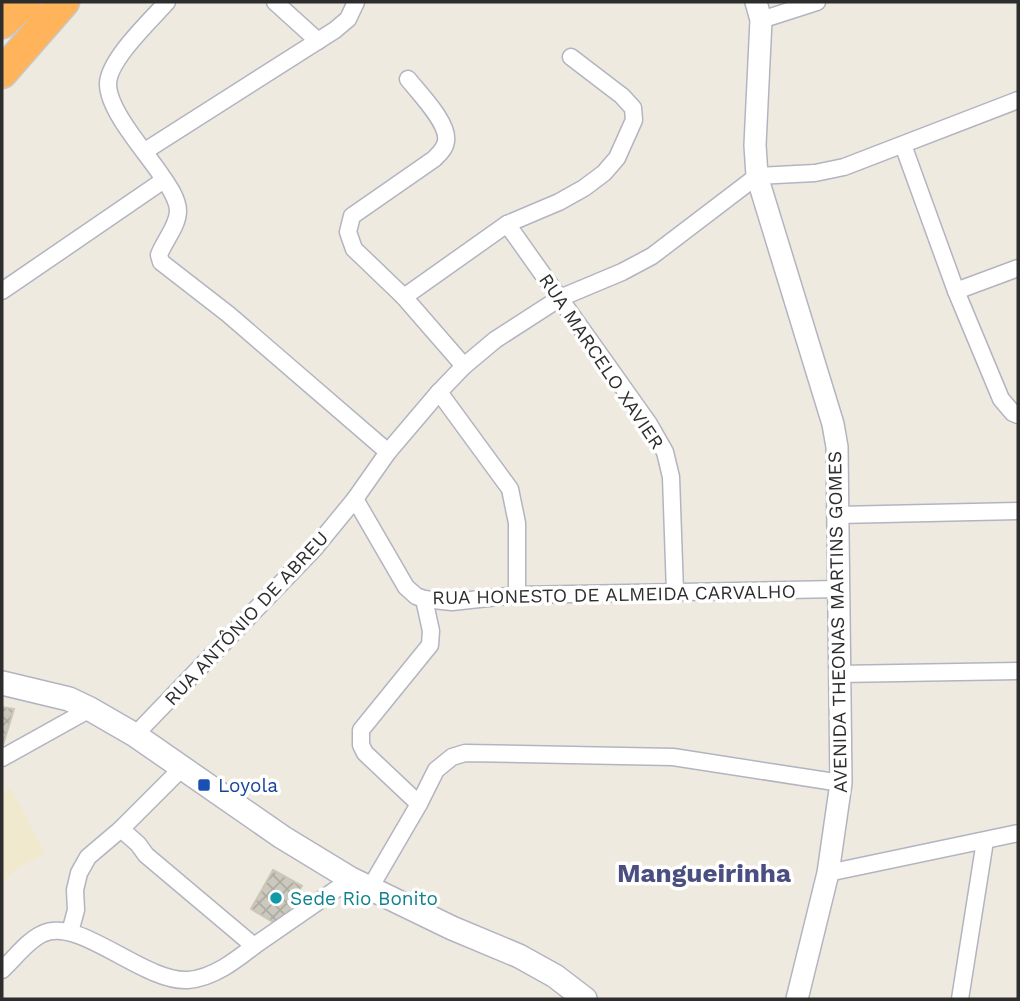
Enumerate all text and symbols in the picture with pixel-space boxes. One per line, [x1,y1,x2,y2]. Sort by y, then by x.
street label: RUA MARCELO XAVIER [534,269,669,453]
street label: AVENIDA THEONAS MARTINS GOMES [823,451,852,793]
street label: RUA ANTÔNIO DE ABREU [160,526,333,710]
street label: RUA HONESTO DE ALMEIDA CARVALHO [432,580,796,609]
place label: Loyola [218,774,278,797]
marker: Loyola [196,777,212,793]
district label: Mangueirinha [617,858,791,888]
place label: Sede Rio Bonito [290,887,438,910]
marker: Sede Rio Bonito [268,890,284,906]

